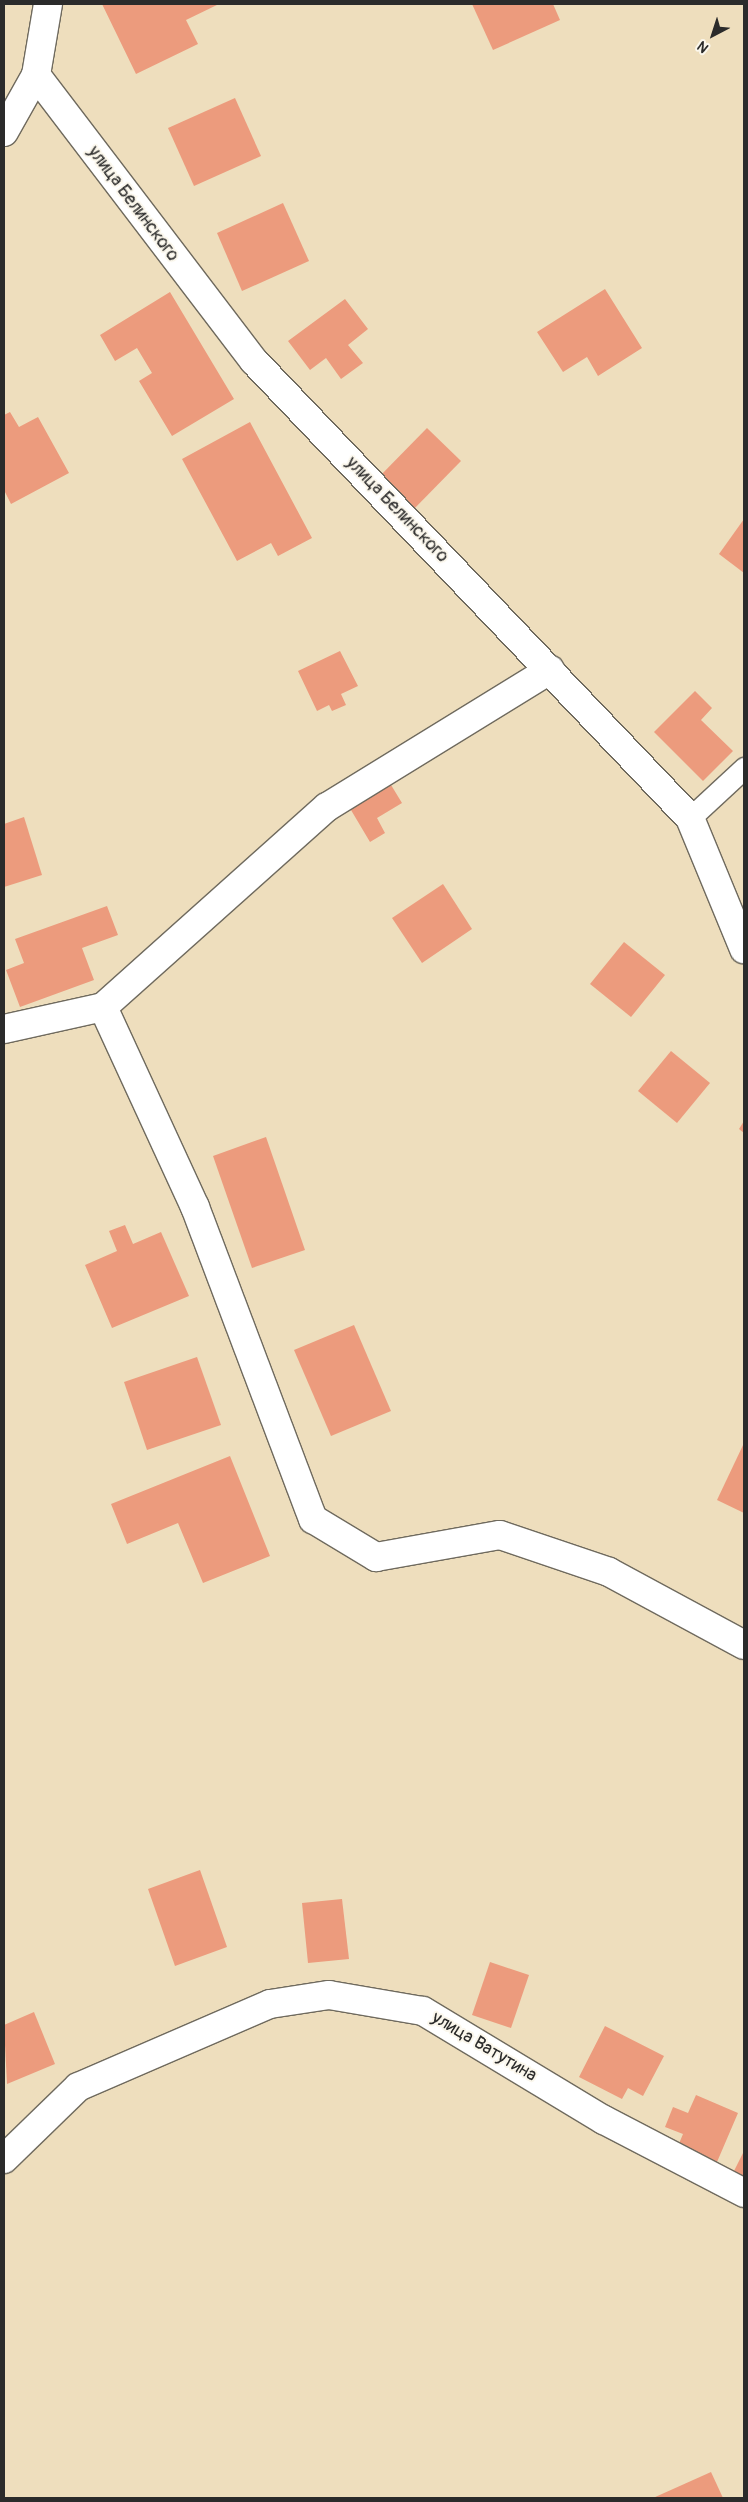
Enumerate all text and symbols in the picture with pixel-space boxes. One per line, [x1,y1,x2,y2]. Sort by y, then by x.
north arrow [688,10,738,60]
text: N [694,37,712,56]
street label: улица Белинского [83,142,183,266]
street label: улица Белинского [341,453,453,567]
street label: улица Ватутина [428,2007,540,2087]

